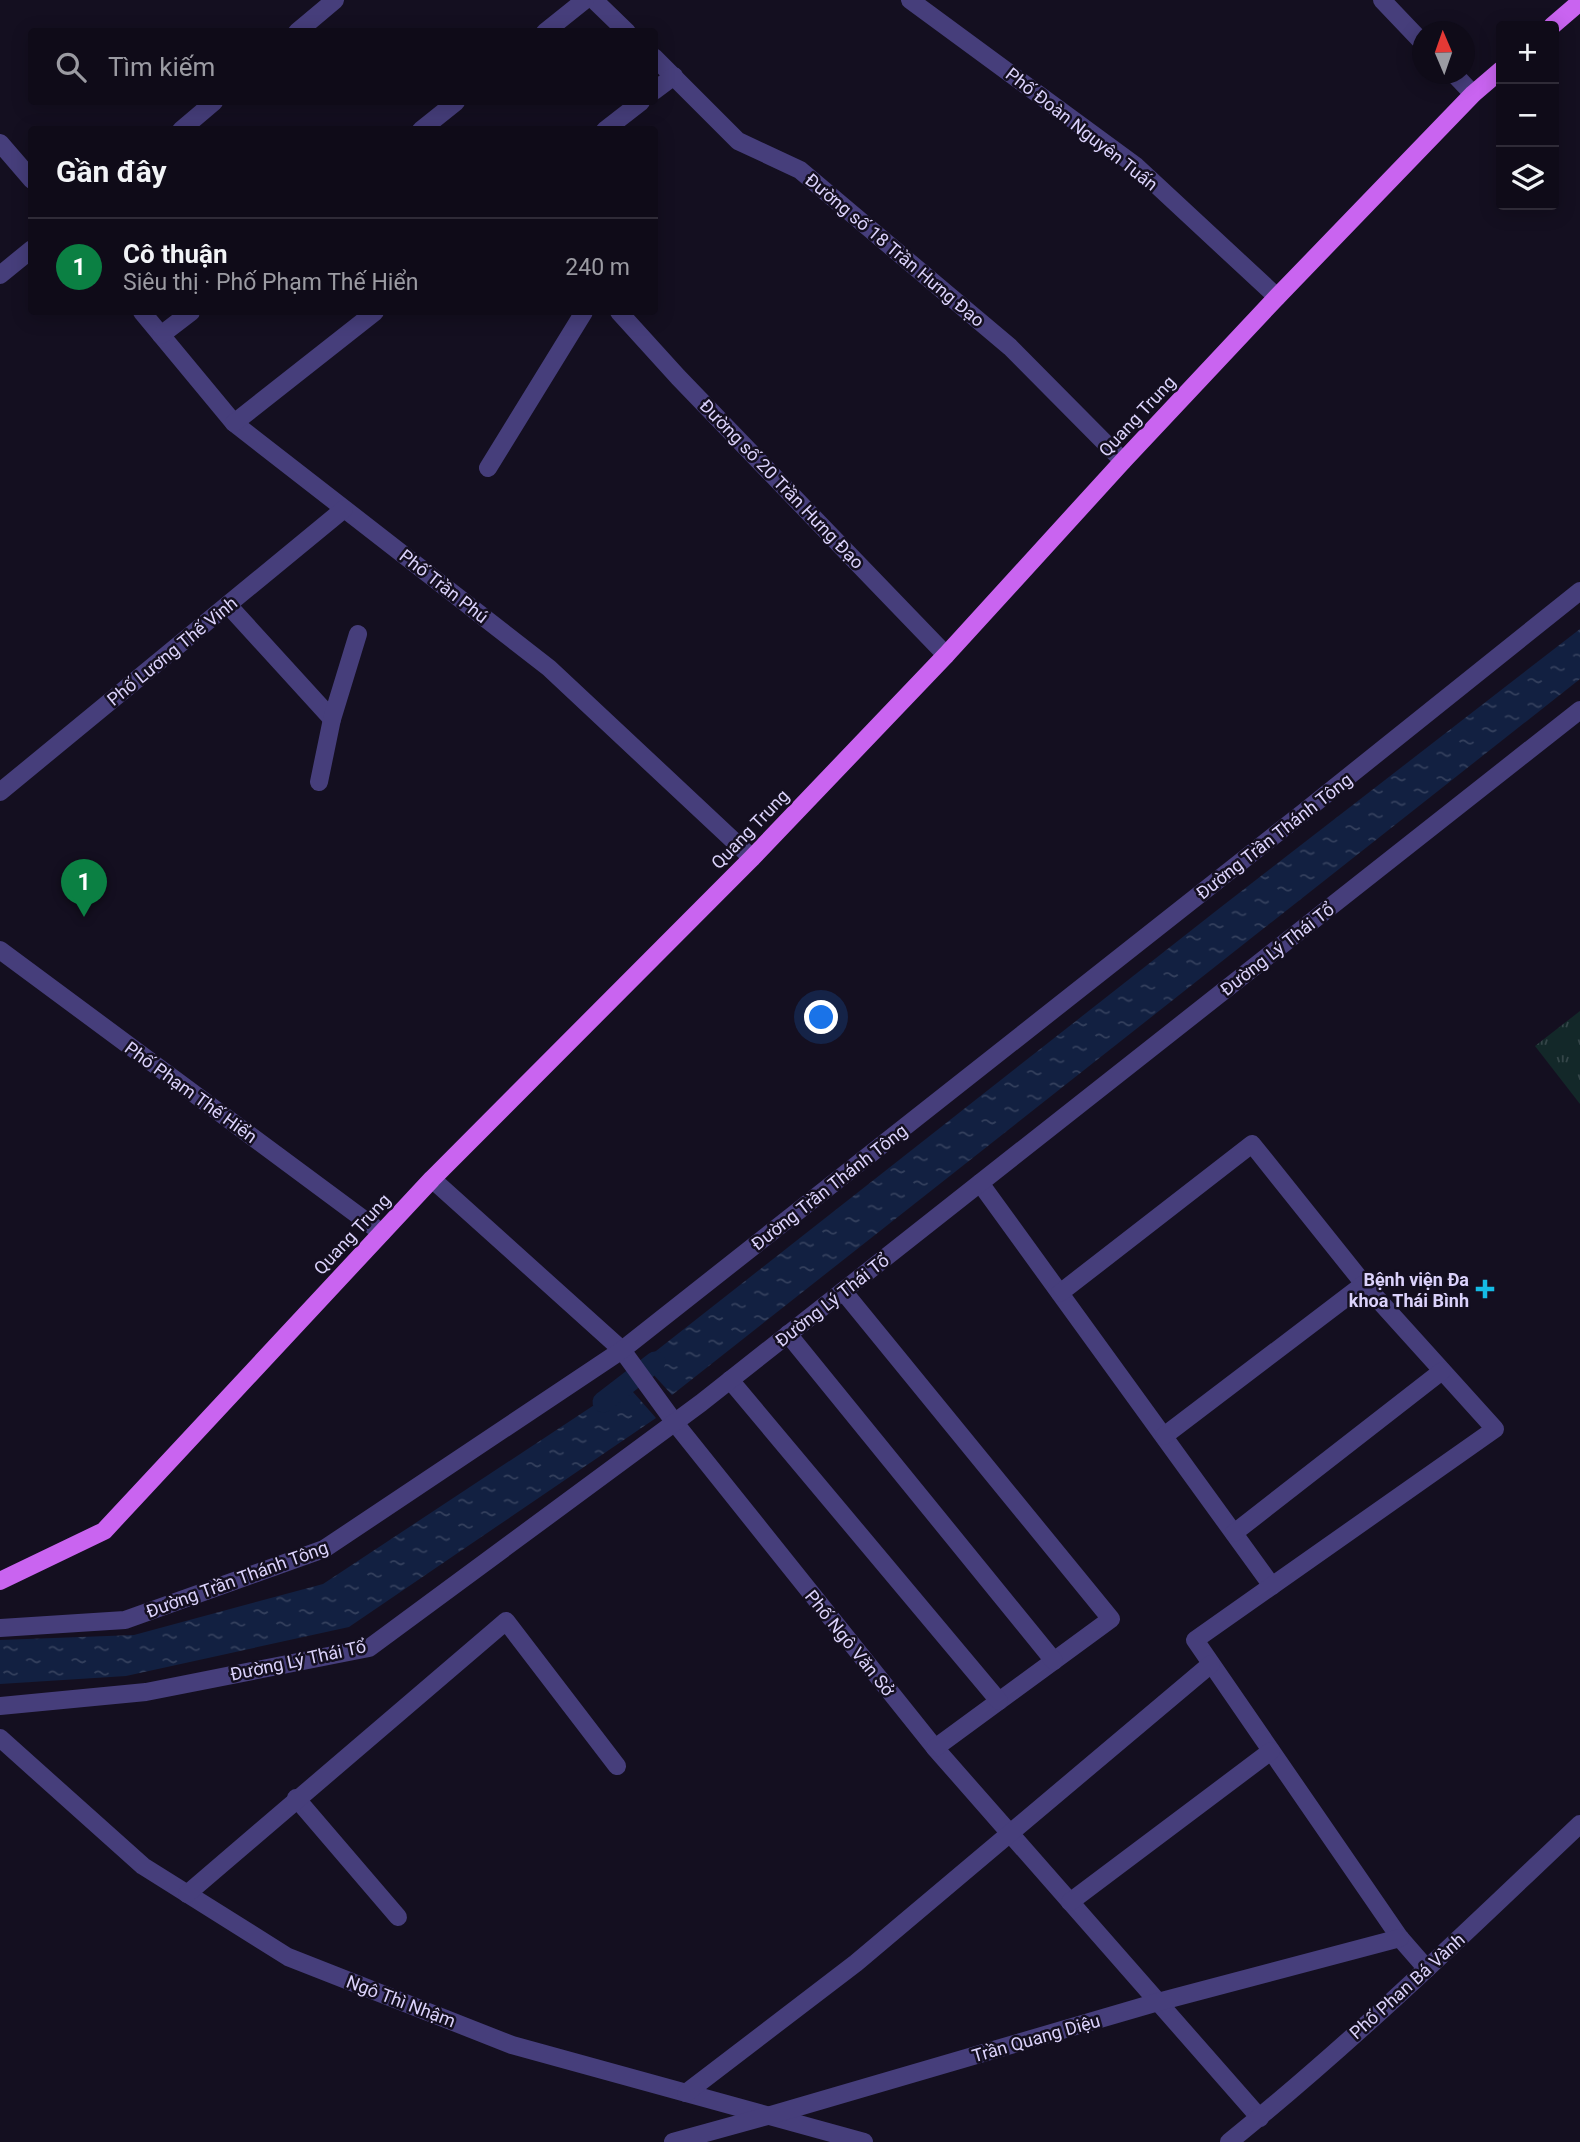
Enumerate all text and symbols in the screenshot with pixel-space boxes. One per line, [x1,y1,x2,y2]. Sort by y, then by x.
north arrow [1412,21,1475,84]
map controls [1496,21,1559,210]
button: + [1496,21,1559,84]
search box [28,28,658,105]
icon: search [52,48,90,86]
text: Tìm kiếm [108,52,215,82]
street label: Phố Đoàn Nguyên Tuấn [1002,63,1162,195]
button: − [1496,84,1559,147]
button: layers [1496,147,1559,210]
text: Gần đây [56,154,167,189]
street label: Đường số 18 Trần Hưng Đạo [801,169,989,331]
text: Cô thuận [123,239,228,269]
text: 1 [72,254,86,281]
text: 240 m [565,254,630,281]
text: Siêu thị · Phố Phạm Thế Hiển [123,269,418,296]
street label: Quang Trung [1094,371,1180,461]
street label: Đường số 20 Trần Hưng Đạo [696,395,868,573]
street label: Phố Trần Phú [395,545,493,627]
street label: Phố Lương Thế Vinh [103,592,241,710]
street label: Đường Trần Thánh Tông [1192,769,1356,903]
street label: Quang Trung [707,785,793,873]
pin: 1 [61,859,107,917]
street label: Đường Lý Thái Tổ [1216,898,1338,1000]
your location [804,1000,838,1034]
street label: Phố Phạm Thế Hiển [121,1037,261,1147]
street label: Đường Trần Thánh Tông [747,1120,911,1254]
street label: Quang Trung [309,1189,395,1279]
street label: Đường Lý Thái Tổ [771,1249,893,1351]
place label: Bệnh viện Đa khoa Thái Bình [1349,1269,1469,1311]
marker: Bệnh viện Đa khoa Thái Bình [1475,1279,1495,1299]
street label: Đường Trần Thánh Tông [143,1536,331,1622]
street label: Phố Ngô Văn Sở [801,1586,899,1701]
street label: Đường Lý Thái Tổ [228,1635,368,1685]
street label: Phố Phan Bá Vành [1345,1929,1469,2043]
street label: Ngô Thì Nhậm [343,1971,459,2031]
street label: Trần Quang Diệu [970,2010,1102,2066]

